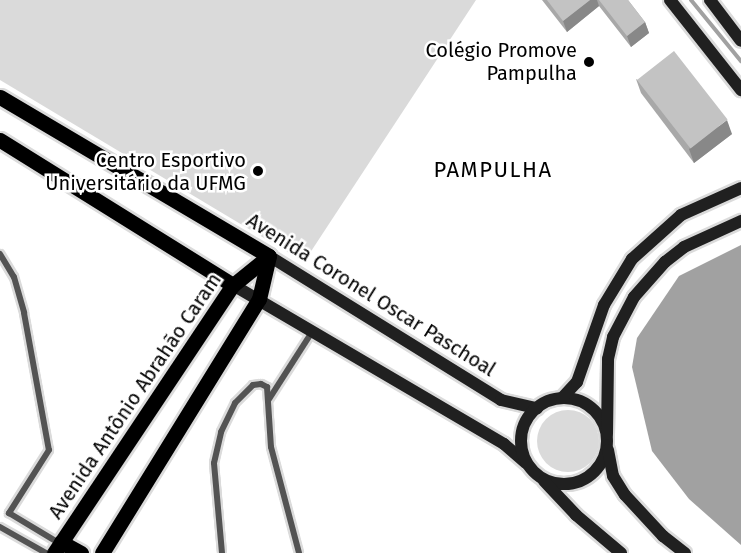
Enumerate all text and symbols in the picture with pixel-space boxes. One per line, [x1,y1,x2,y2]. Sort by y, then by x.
place label: Colégio Promove Pampulha [425,39,577,86]
marker: Colégio Promove Pampulha [582,55,596,69]
place label: Centro Esportivo Universitário da UFMG [45,148,246,195]
district label: PAMPULHA [433,157,553,183]
marker: Centro Esportivo Universitário da UFMG [251,164,265,178]
street label: Avenida Coronel Oscar Paschoal [242,208,500,382]
street label: Avenida Antônio Abrahão Caram [44,268,226,524]

